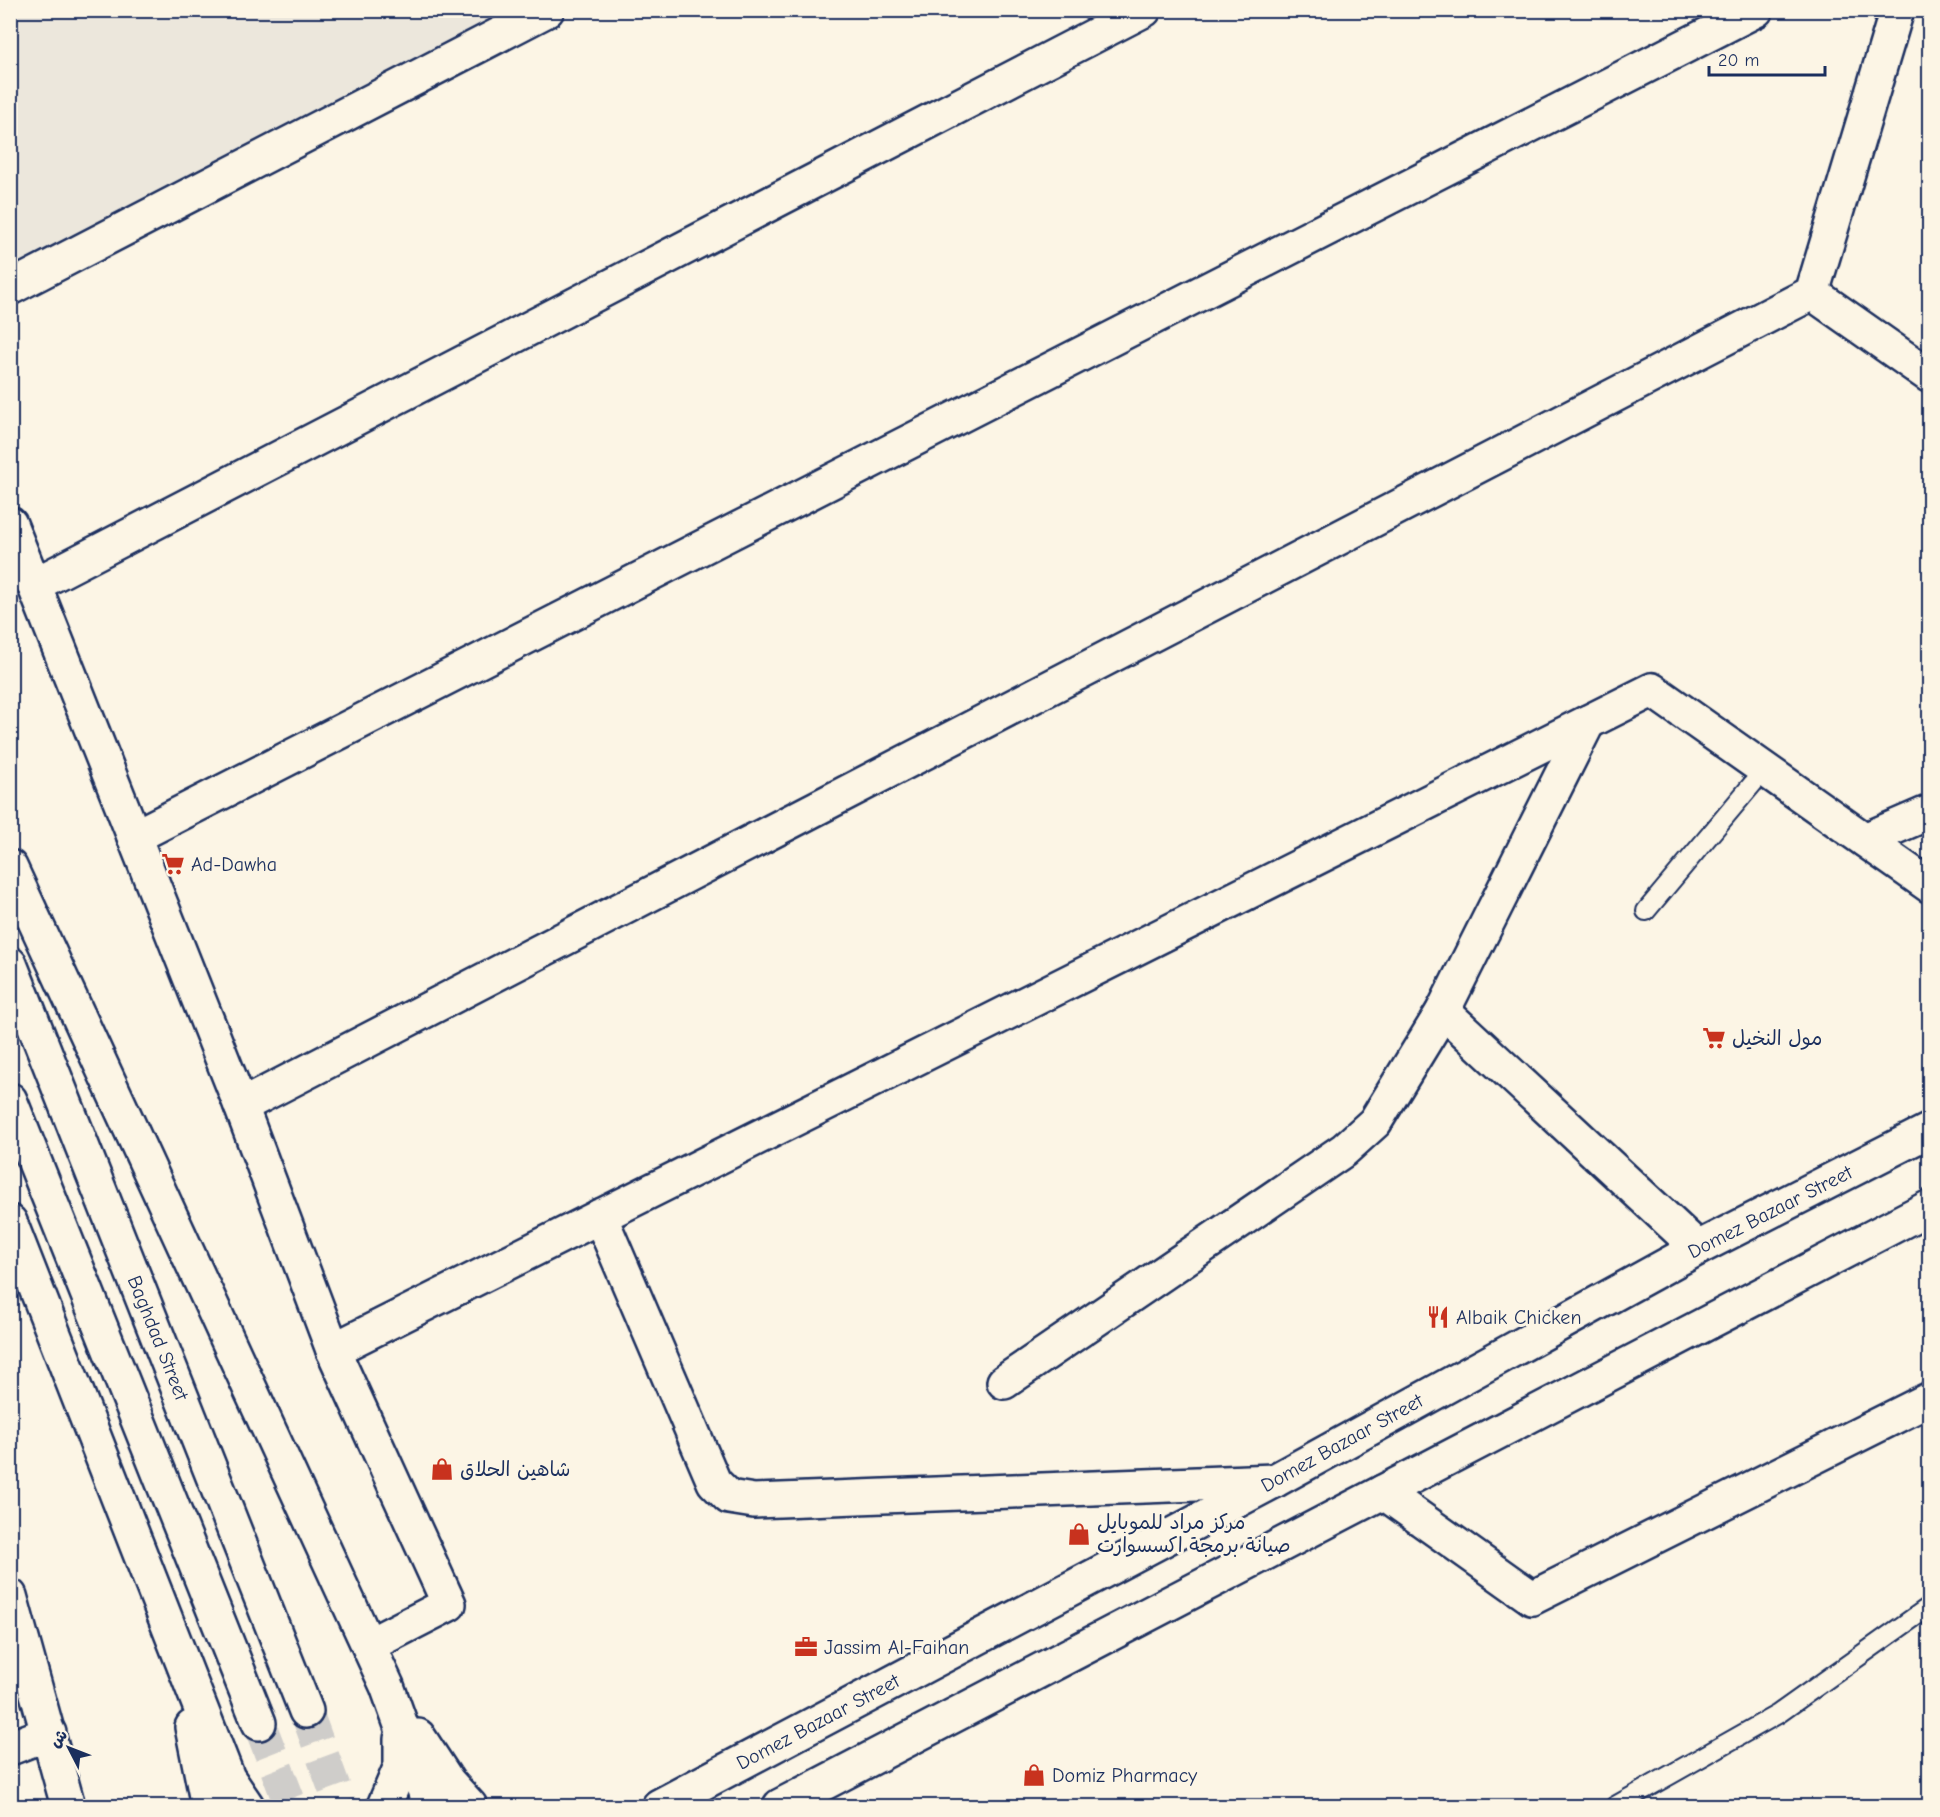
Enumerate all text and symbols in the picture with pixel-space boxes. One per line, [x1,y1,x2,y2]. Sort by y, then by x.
scale bar [1709,39,1824,77]
text: 20 m [1718,50,1759,71]
supermarket icon: Ad-Dawha [160,851,186,877]
place label: Ad-Dawha [191,853,277,876]
supermarket icon: مول النخيل [1701,1025,1727,1051]
place label: مول النخيل [1732,1027,1822,1050]
street label: Domez Bazaar Street [1684,1160,1857,1263]
street label: Baghdad Street [123,1272,194,1405]
restaurant icon: Albaik Chicken [1425,1304,1451,1330]
place label: Albaik Chicken [1456,1306,1581,1329]
street label: Domez Bazaar Street [1257,1388,1428,1497]
shop icon: شاهين الحلاق [429,1456,455,1482]
place label: شاهين الحلاق [460,1458,570,1481]
place label: مركز مراد للموبايل صيانة برمجة اكسسوارت [1097,1511,1290,1557]
shop icon: مركز مراد للموبايل صيانة برمجة اكسسوارت [1066,1521,1092,1547]
office icon: Jassim Al-Faihan [793,1634,819,1660]
place label: Jassim Al-Faihan [824,1636,969,1659]
street label: Domez Bazaar Street [733,1669,905,1775]
north arrow [39,1718,99,1778]
text: ش [46,1726,71,1751]
shop icon: Domiz Pharmacy [1021,1762,1047,1788]
place label: Domiz Pharmacy [1052,1764,1197,1787]

